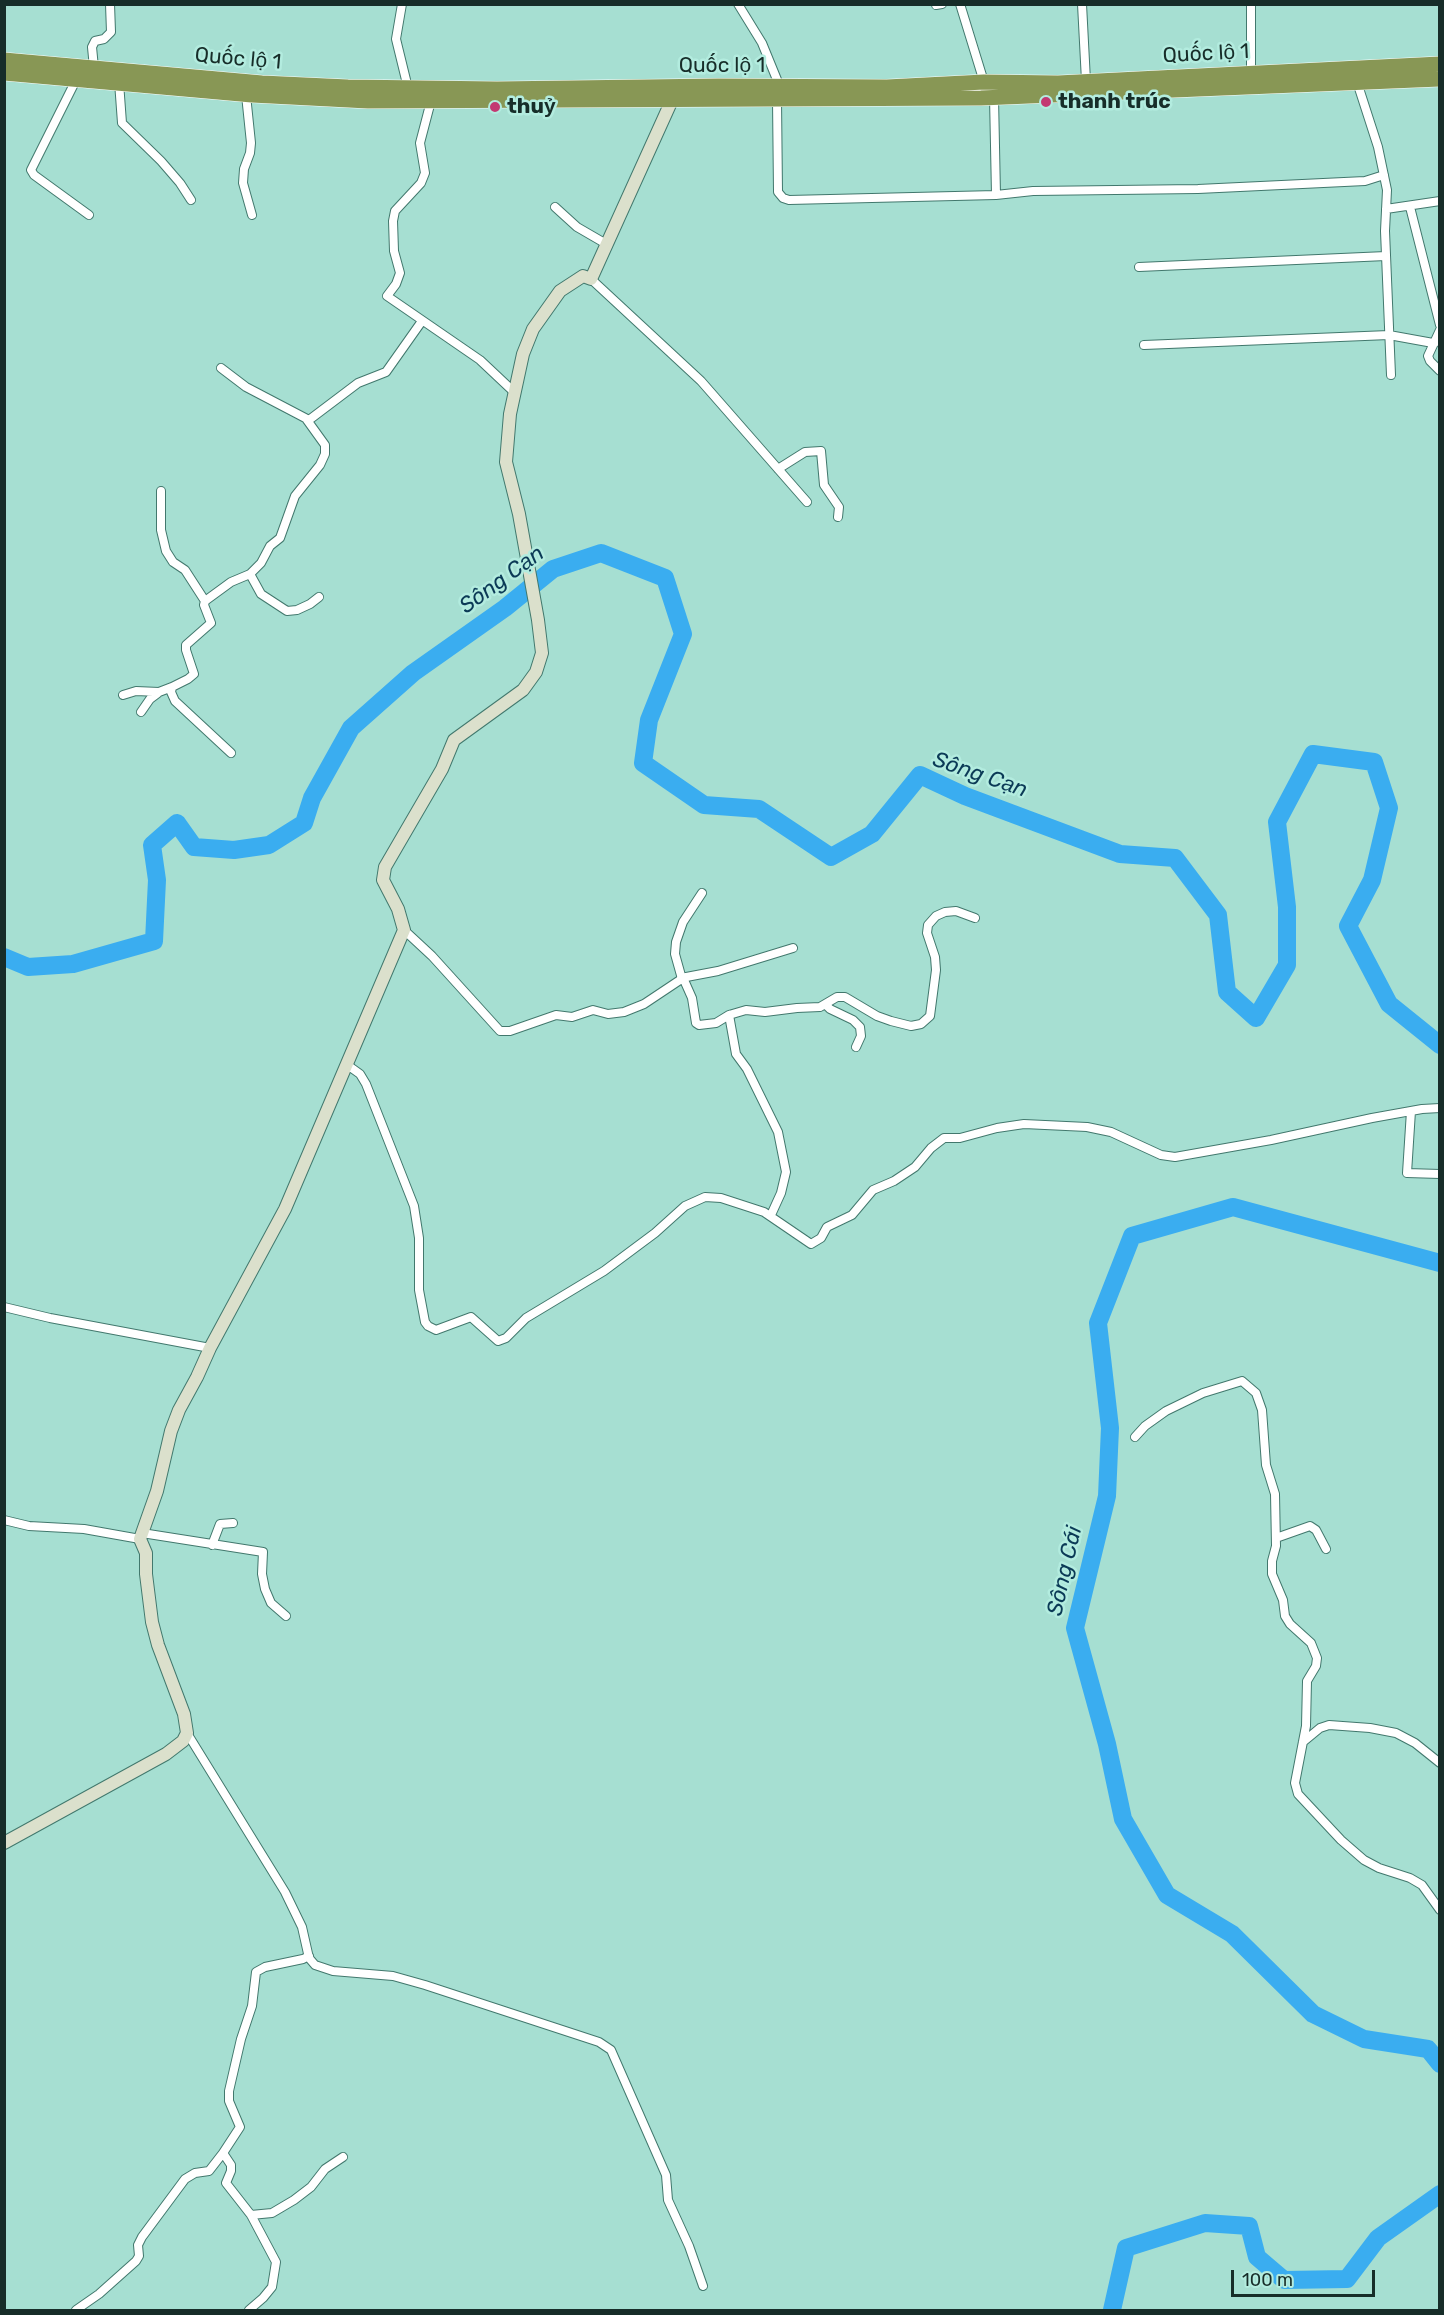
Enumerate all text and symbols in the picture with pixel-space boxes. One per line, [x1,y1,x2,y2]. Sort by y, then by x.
street label: Quốc lộ 1 [1162,39,1250,69]
street label: Quốc lộ 1 [194,43,282,75]
street label: Quốc lộ 1 [679,53,765,79]
place label: thanh trúc [1058,89,1171,115]
place label: thuỷ [507,94,556,120]
marker: thanh trúc [1039,95,1053,109]
marker: thuỷ [488,100,502,114]
water label: Sông Cạn [454,540,550,620]
water label: Sông Cạn [929,747,1031,803]
water label: Sông Cái [1042,1524,1088,1618]
scale bar [1234,2258,1378,2296]
text: 100 m [1242,2269,1293,2291]

